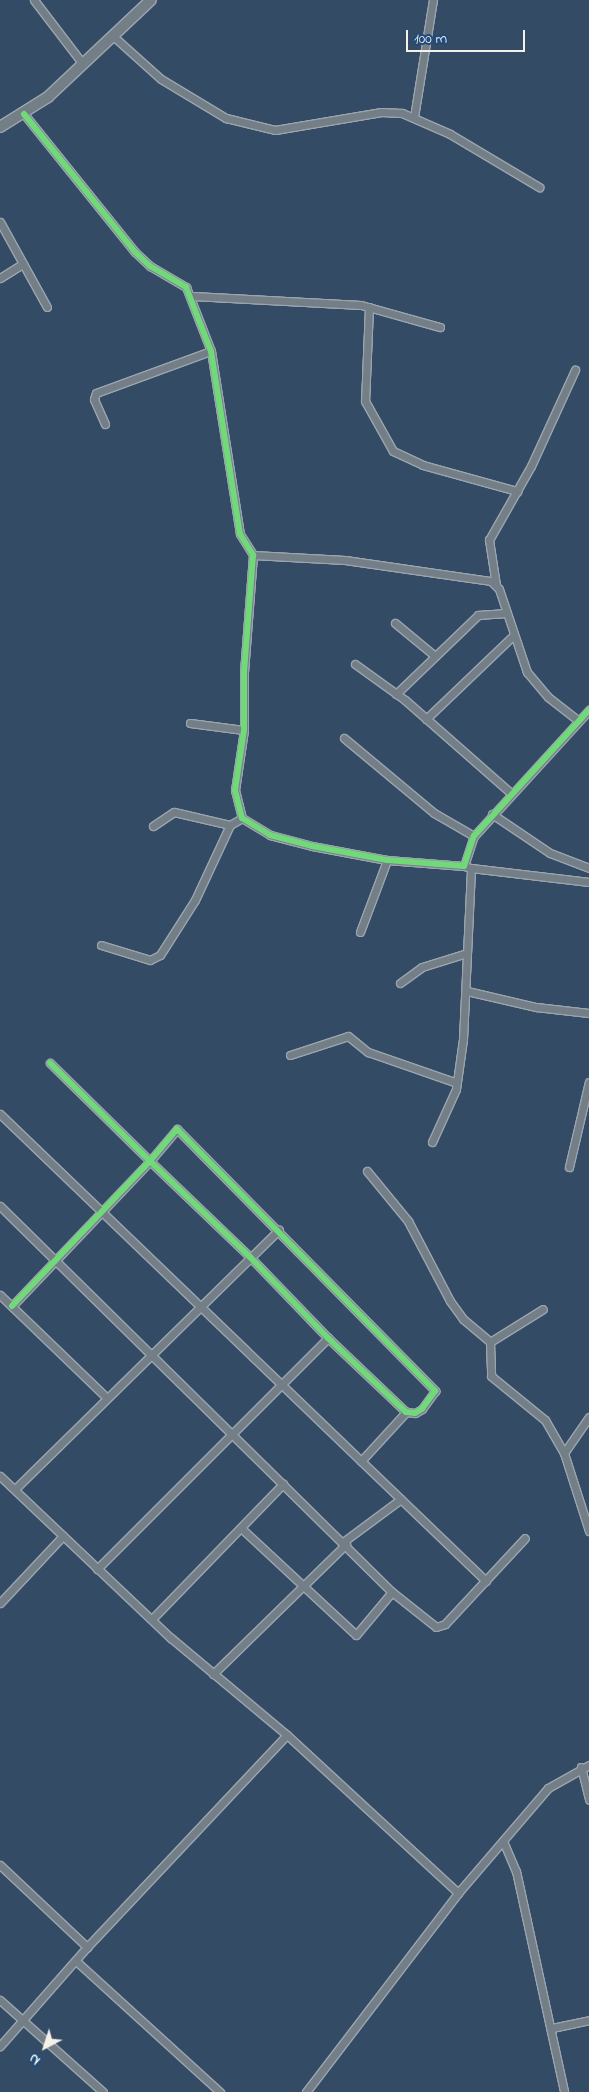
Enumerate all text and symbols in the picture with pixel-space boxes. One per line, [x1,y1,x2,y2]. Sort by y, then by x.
scale bar [409,20,528,52]
text: 100 m [414,28,447,50]
north arrow [20,2022,70,2072]
text: N [25,2048,45,2070]

